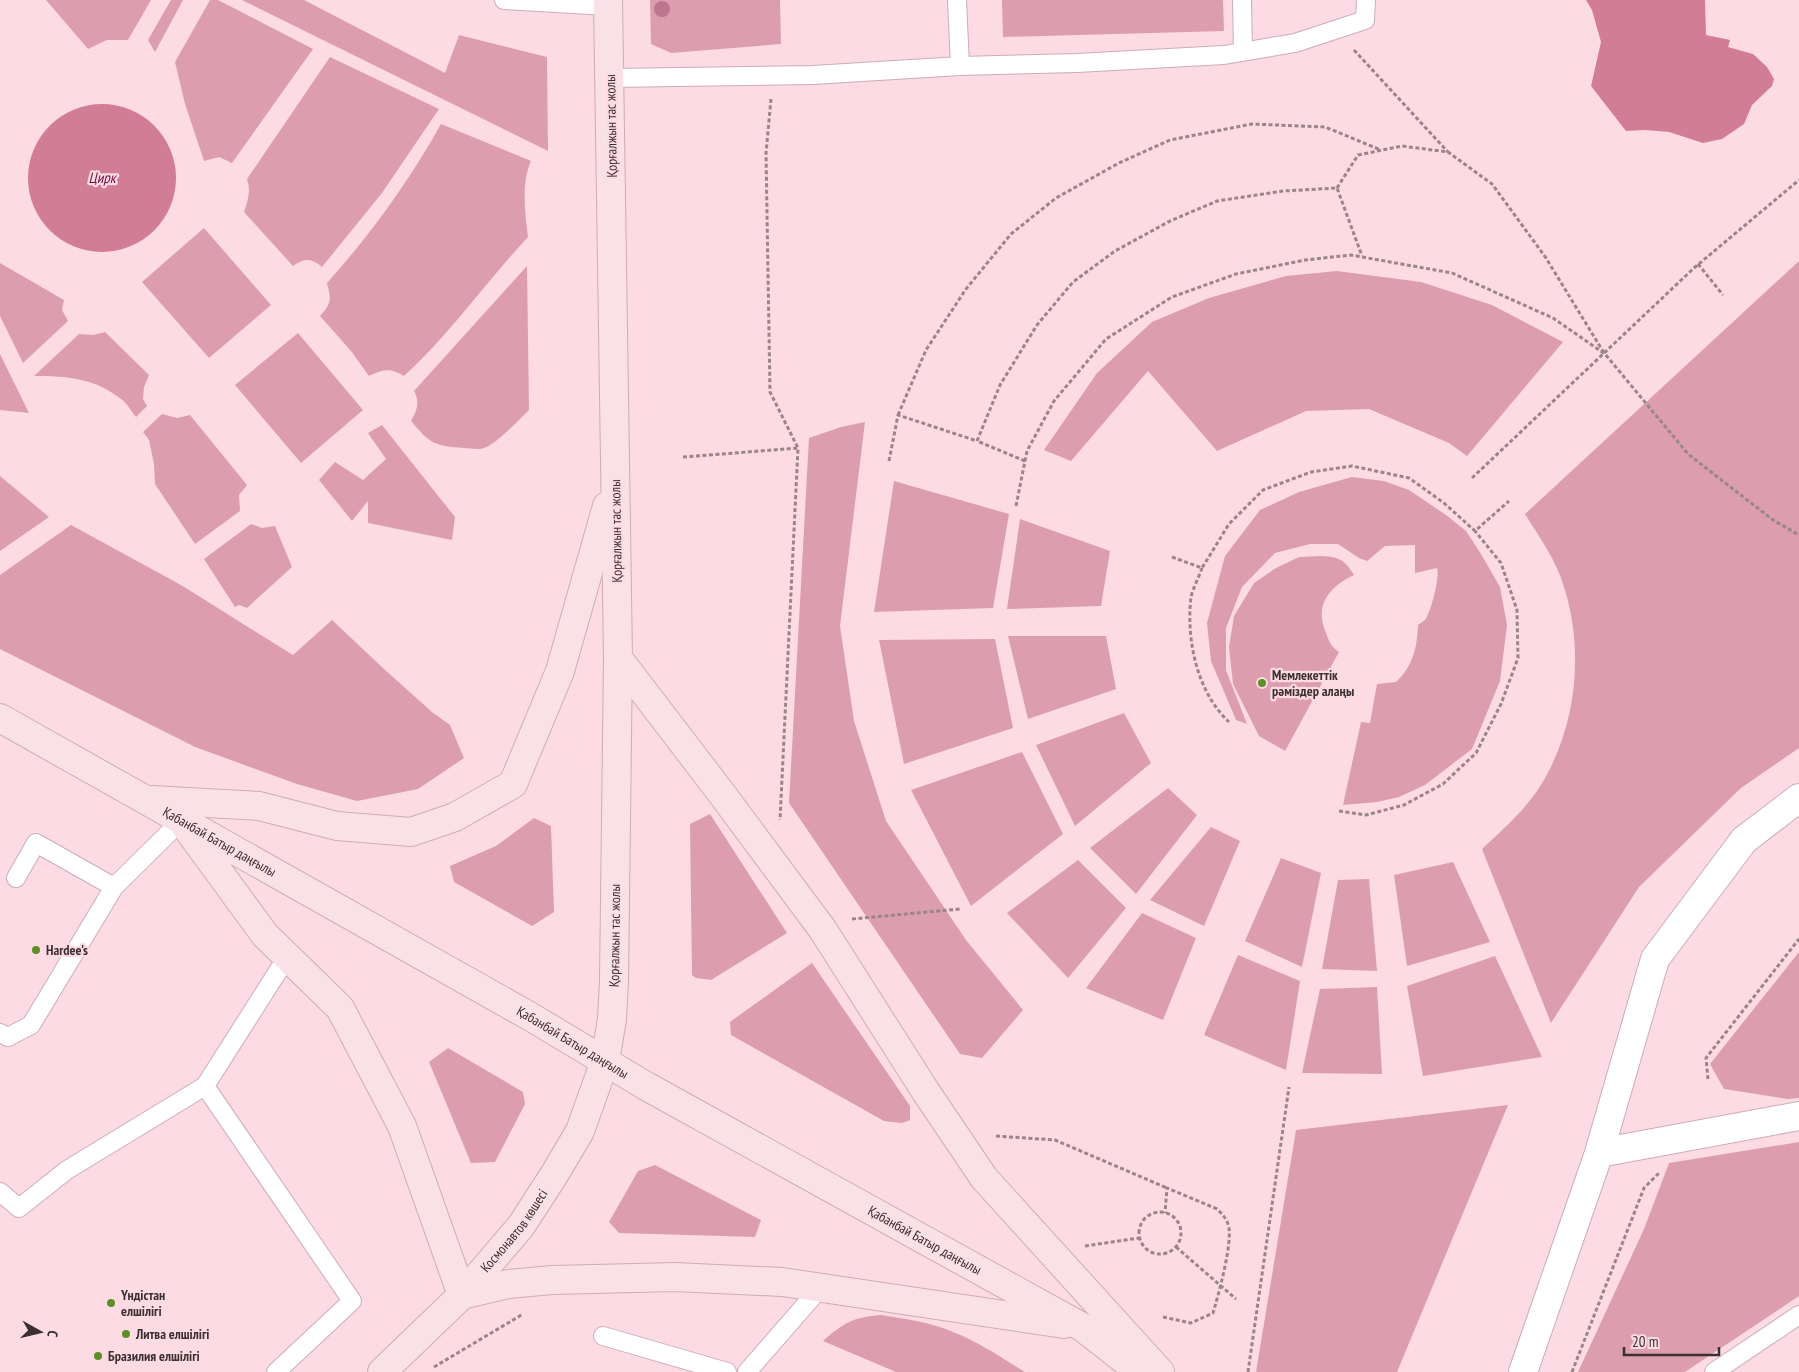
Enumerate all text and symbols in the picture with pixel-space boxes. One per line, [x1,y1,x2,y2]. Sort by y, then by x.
street label: Қорғалжын тас жолы [601,74,621,178]
water label: Цирк [88,168,118,187]
street label: Қорғалжын тас жолы [606,479,626,583]
place label: Мемлекеттік рәміздер алаңы [1272,666,1354,700]
marker: Мемлекеттік рәміздер алаңы [1256,677,1268,689]
street label: Қабанбай Батыр даңғылы [160,803,279,881]
street label: Қорғалжын тас жолы [605,884,624,988]
place label: Hardee's [46,941,88,959]
marker: Hardee's [30,944,42,956]
street label: Қабанбай Батыр даңғылы [513,1002,632,1082]
street label: Космонавтов көшесі [476,1186,552,1276]
street label: Қабанбай Батыр даңғылы [865,1201,985,1279]
place label: Үндістан елшілігі [120,1286,165,1320]
marker: Үндістан елшілігі [105,1297,117,1309]
north arrow [15,1307,65,1357]
scale bar [1624,1324,1719,1356]
place label: Литва елшілігі [135,1325,209,1343]
marker: Литва елшілігі [120,1328,132,1340]
text: С [43,1329,62,1339]
text: 20 m [1632,1332,1658,1351]
place label: Бразилия елшілігі [108,1347,200,1365]
marker: Бразилия елшілігі [92,1350,104,1362]

